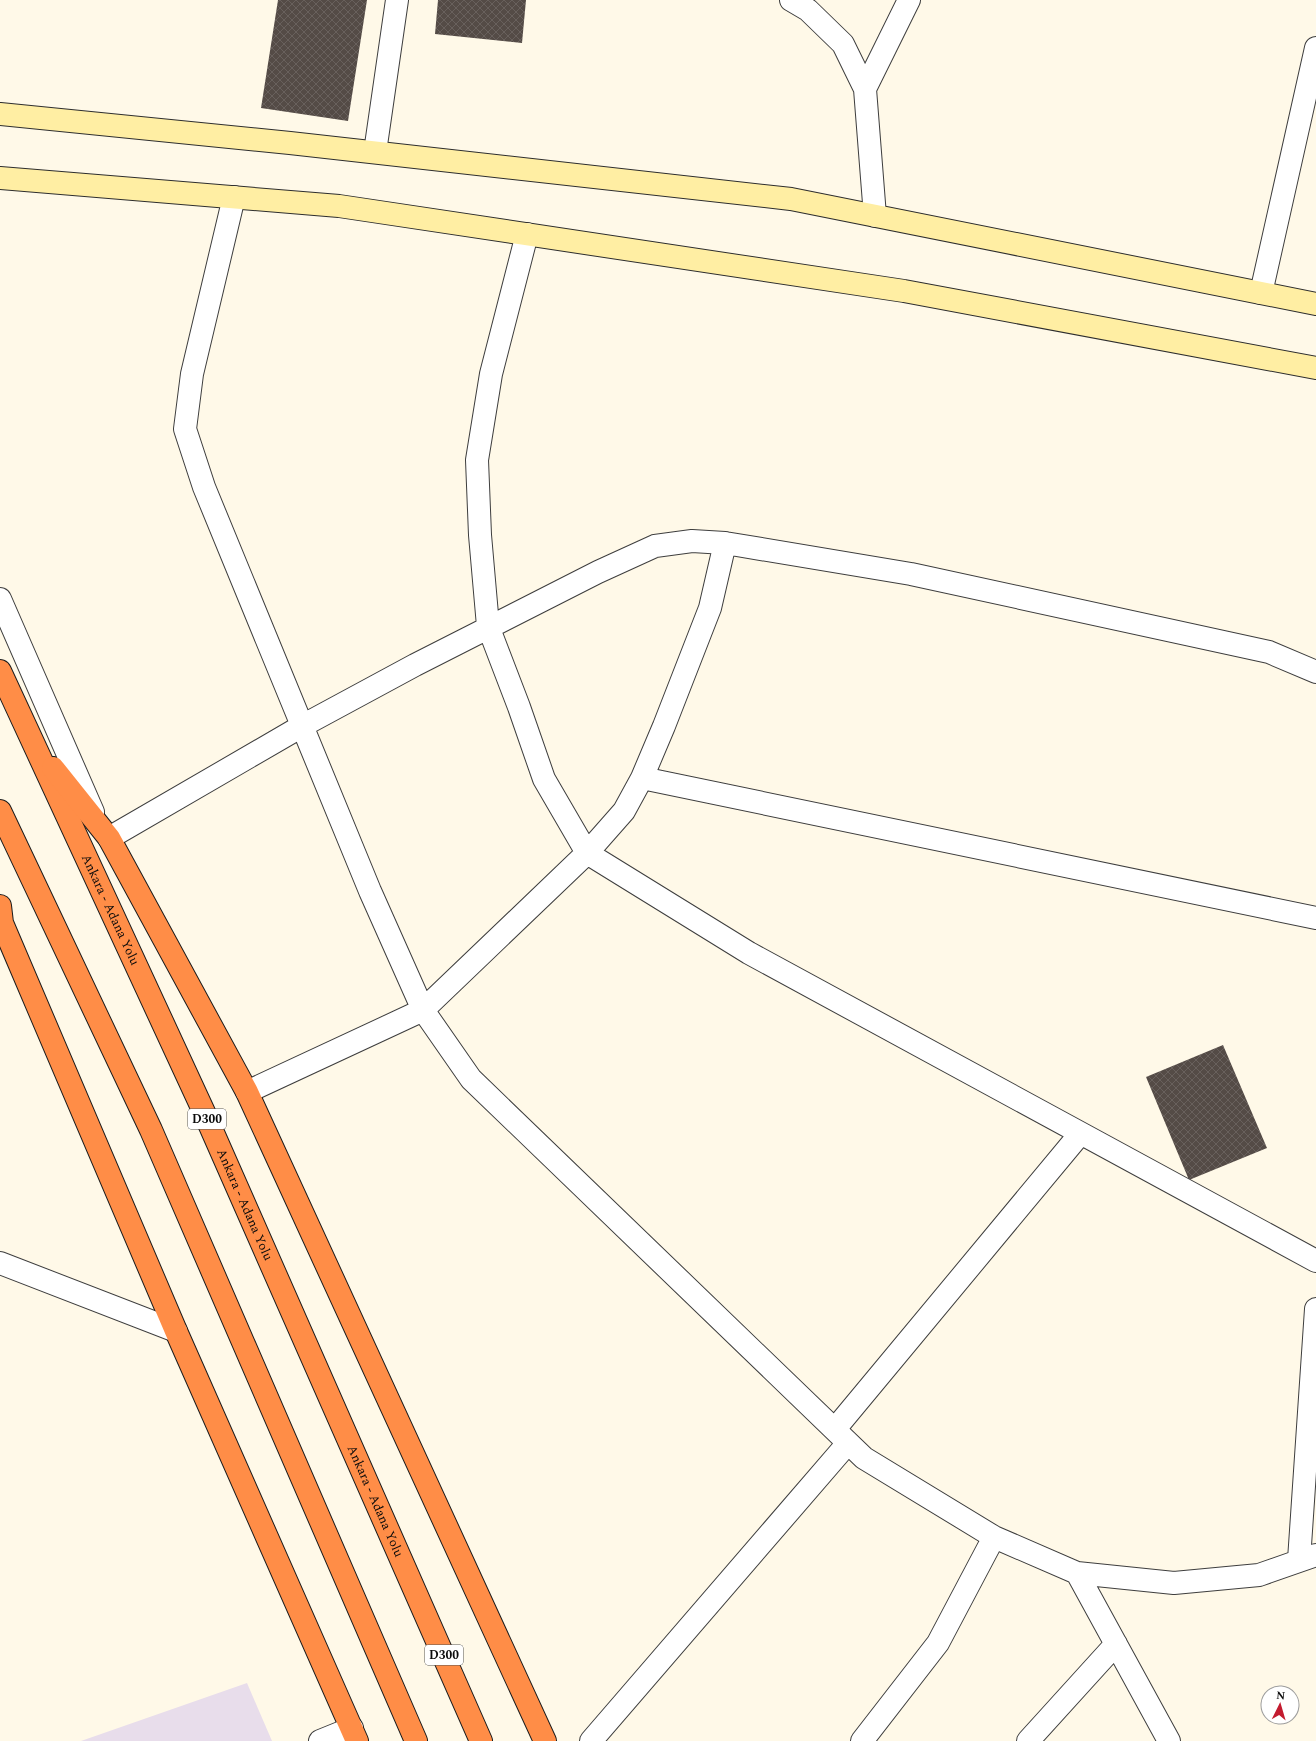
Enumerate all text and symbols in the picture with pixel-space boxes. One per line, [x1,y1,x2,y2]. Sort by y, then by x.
street label: Ankara - Adana Yolu [76,851,145,969]
road number: D300 [188,1109,226,1129]
street label: Ankara - Adana Yolu [211,1145,278,1264]
street label: Ankara - Adana Yolu [342,1442,409,1560]
road number: D300 [425,1645,463,1665]
north arrow [1260,1685,1300,1725]
text: N [1276,1687,1286,1704]

